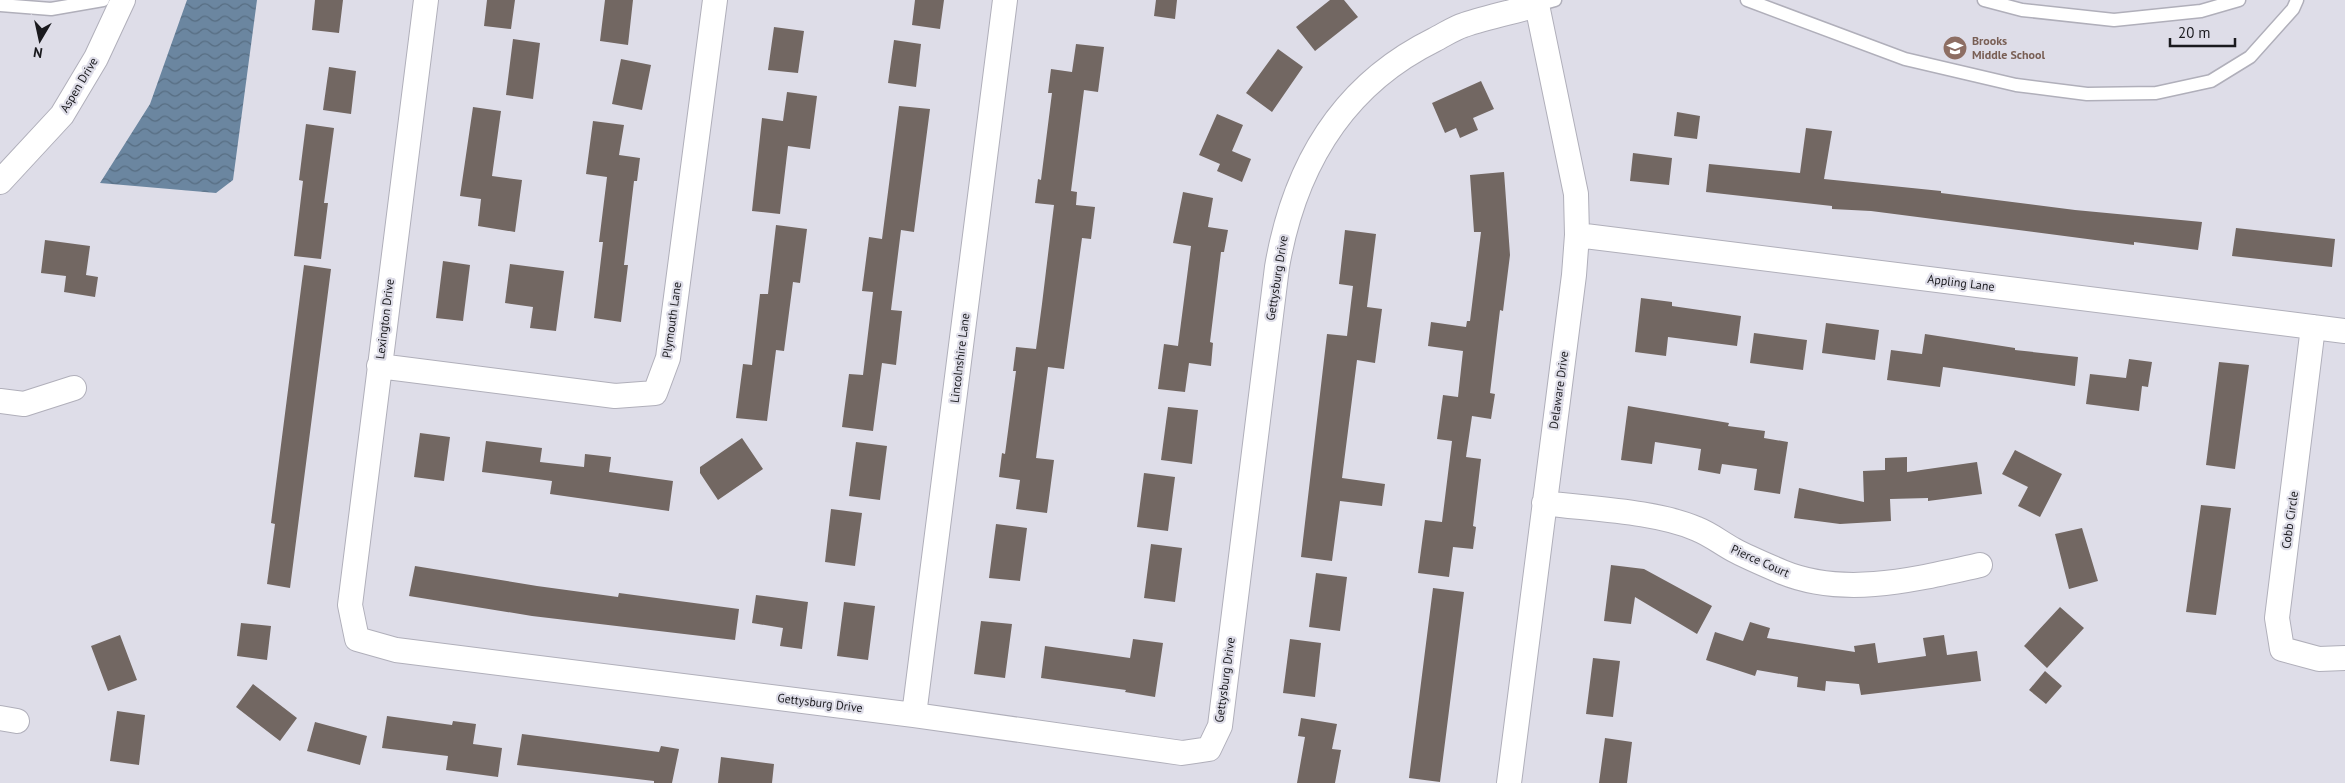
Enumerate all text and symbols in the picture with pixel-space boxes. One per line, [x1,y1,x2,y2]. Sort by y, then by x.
north arrow [15,15,65,65]
scale bar [2170,15,2235,47]
text: 20 m [2178,23,2211,42]
place label: Brooks Middle School [1972,33,2045,62]
school or university icon: Brooks Middle School [1942,35,1968,61]
text: N [32,43,44,62]
street label: Aspen Drive [56,55,101,115]
street label: Gettysburg Drive [1262,234,1291,321]
street label: Appling Lane [1927,271,1995,294]
street label: Lexington Drive [372,278,397,360]
street label: Plymouth Lane [659,281,684,359]
street label: Lincolnshire Lane [947,312,972,404]
street label: Delaware Drive [1546,350,1571,430]
street label: Cobb Circle [2278,490,2301,550]
street label: Pierce Court [1729,541,1792,580]
street label: Gettysburg Drive [1211,636,1238,723]
street label: Gettysburg Drive [777,690,864,715]

